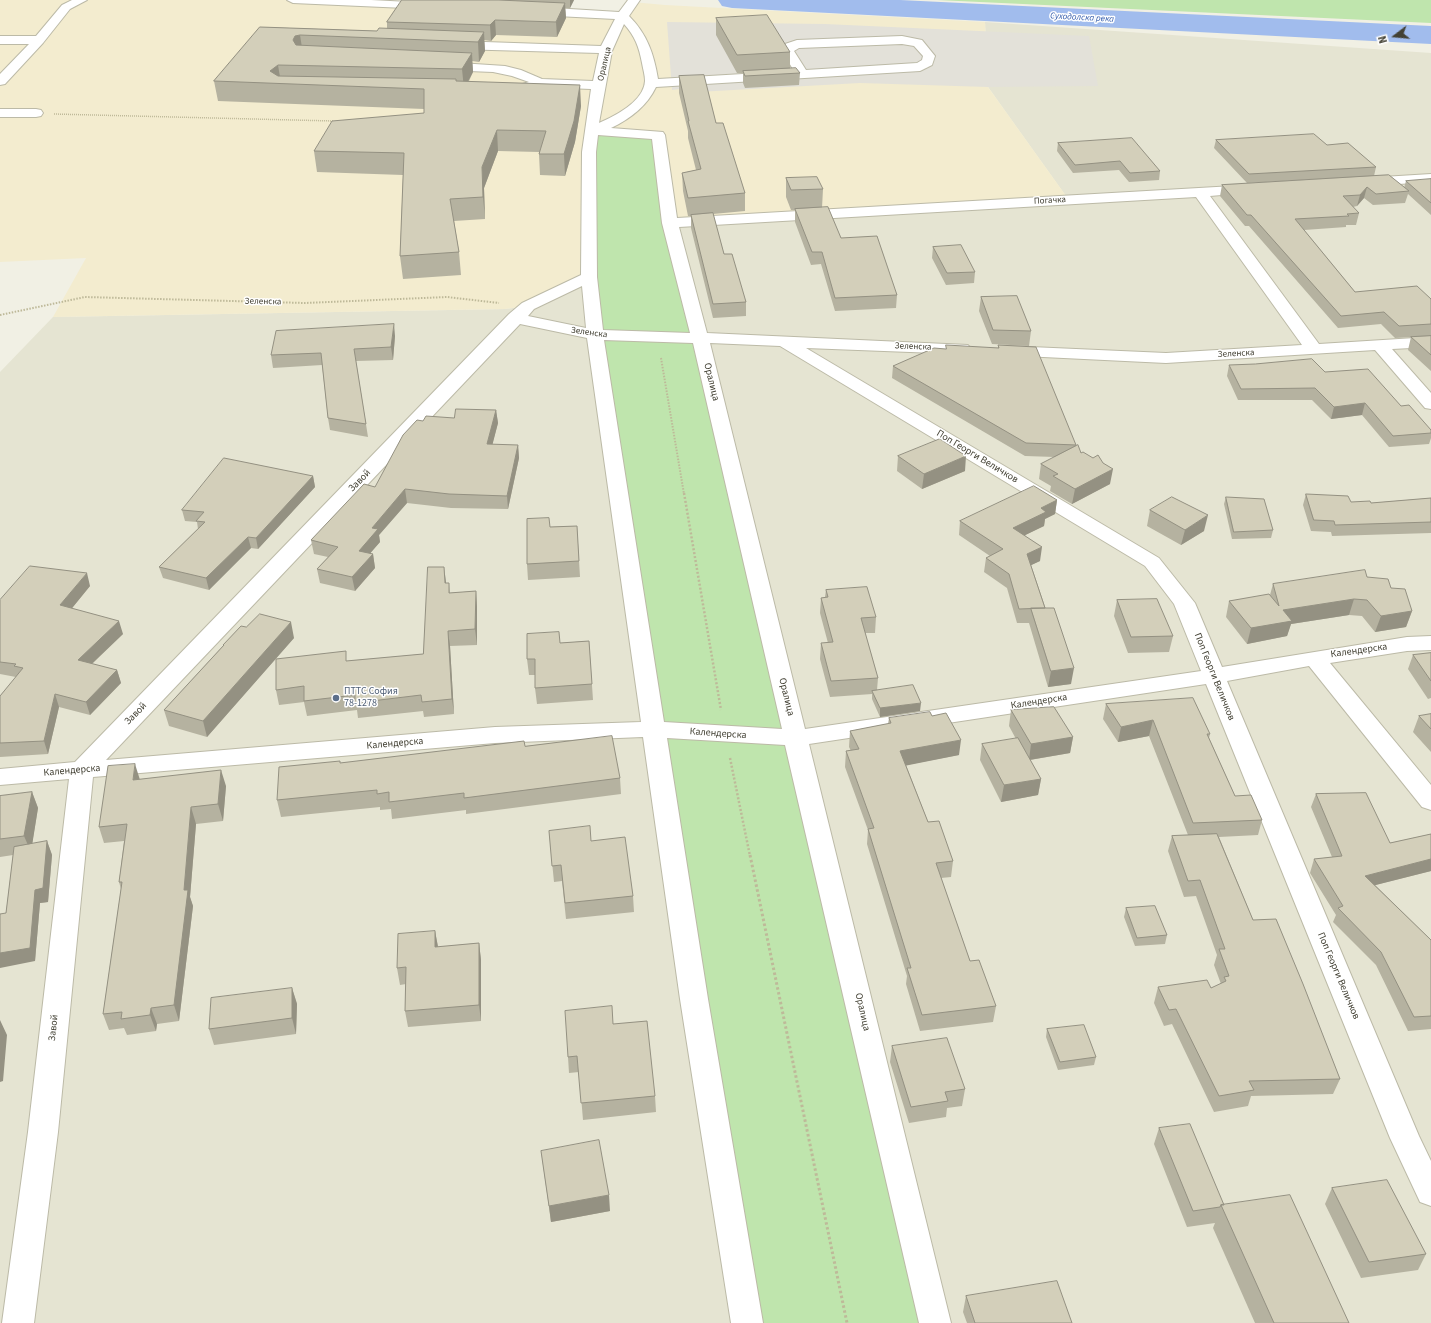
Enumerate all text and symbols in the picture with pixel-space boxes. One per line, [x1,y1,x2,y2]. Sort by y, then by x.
water label: Суходолска река [1050,11,1114,25]
north arrow [1375,16,1415,56]
text: N [1375,34,1391,45]
street label: Оралица [596,46,614,82]
street label: Погачка [1034,195,1066,207]
street label: Зеленска [245,296,281,308]
street label: Зеленска [570,325,608,341]
street label: Зеленска [894,341,932,353]
street label: Зеленска [1217,348,1255,360]
street label: Оралица [700,362,722,402]
street label: Поп Георги Величков [934,428,1020,486]
street label: Завой [346,467,374,495]
street label: Поп Георги Величков [1191,632,1237,722]
street label: Календерска [1330,641,1388,661]
street label: Оралица [775,677,797,717]
place label: ПТТС София 78-1278 [344,686,398,710]
street label: Календерска [1010,692,1068,712]
marker: ПТТС София 78-1278 [331,693,341,703]
street label: Завой [122,700,150,728]
street label: Календерска [689,726,747,742]
street label: Календерска [366,736,424,752]
street label: Календерска [43,763,101,779]
street label: Поп Георги Величков [1314,931,1362,1021]
street label: Оралица [852,992,872,1032]
street label: Завой [47,1014,61,1042]

